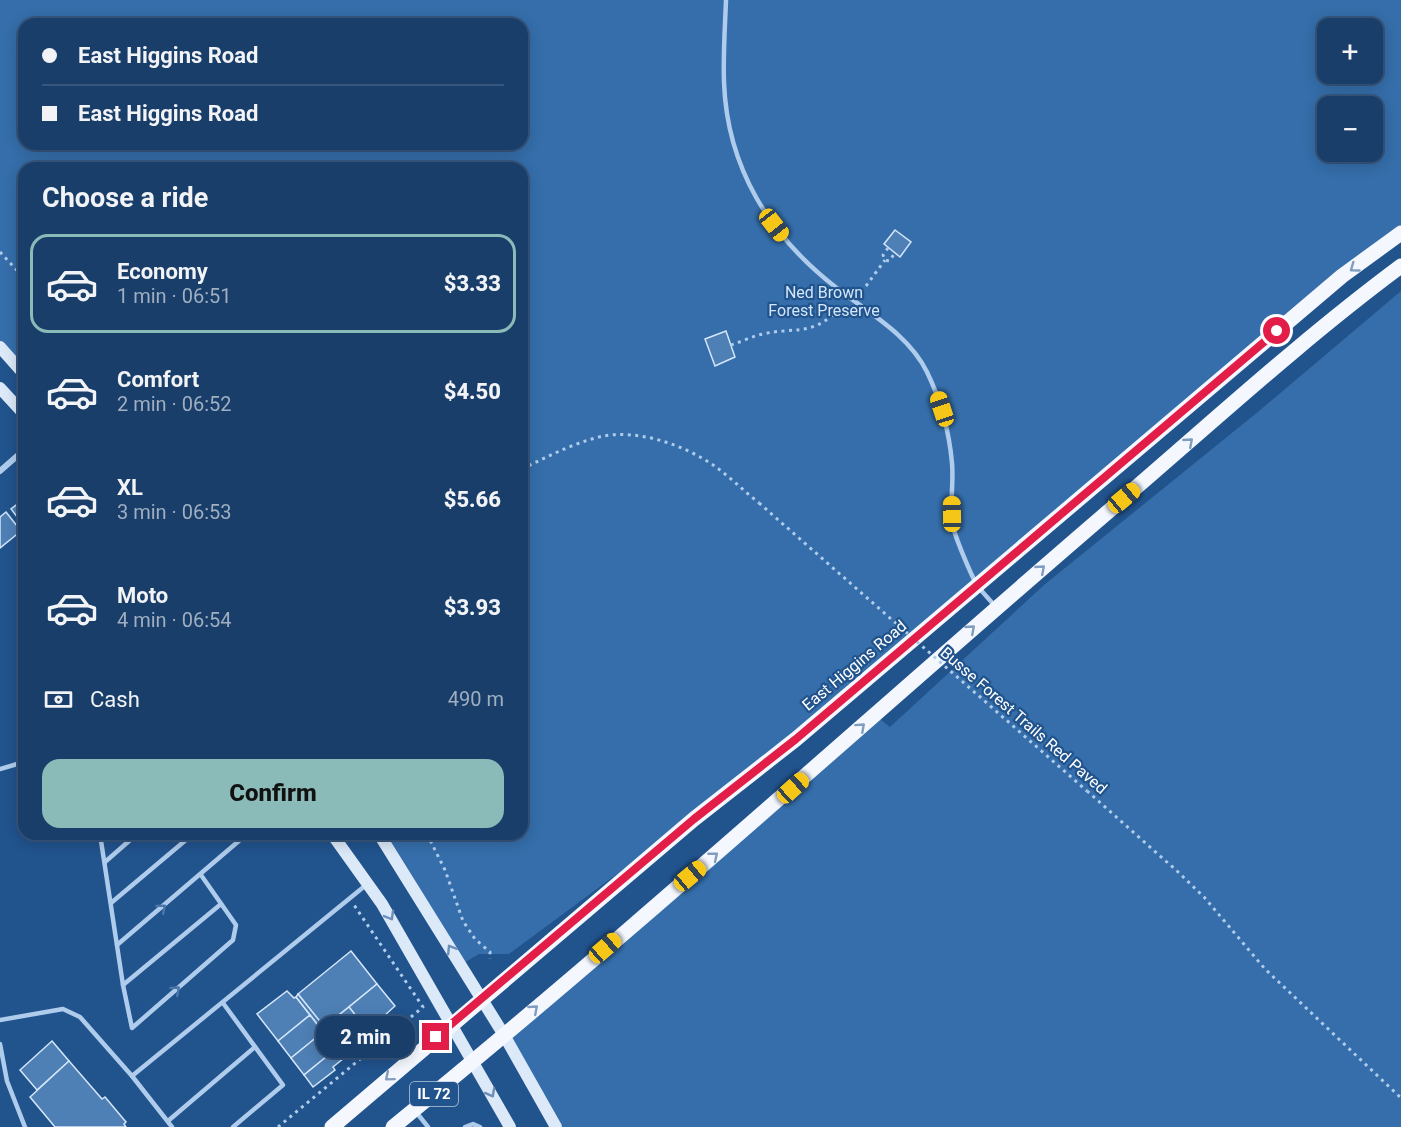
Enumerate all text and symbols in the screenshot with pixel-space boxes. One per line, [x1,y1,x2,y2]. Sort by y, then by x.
map controls [1317,18,1383,162]
button: + [1317,18,1383,84]
text: East Higgins Road [78,43,258,68]
button: − [1317,96,1383,162]
text: East Higgins Road [78,101,258,126]
text: Choose a ride [42,182,208,214]
car [756,205,792,245]
icon: car [45,257,99,311]
text: Economy [117,259,208,284]
one-way arrow [1349,260,1360,271]
text: $3.33 [444,271,501,296]
park label: Ned Brown Forest Preserve [768,283,880,320]
text: 1 min · 06:51 [117,284,232,308]
route start [1263,317,1290,344]
icon: car [45,365,99,419]
text: Comfort [117,367,199,392]
text: $4.50 [444,379,501,404]
car [928,389,956,429]
text: 2 min · 06:52 [117,392,232,416]
one-way arrow [1182,439,1193,450]
icon: car [45,473,99,527]
text: XL [117,475,143,500]
car [1104,480,1144,516]
text: $5.66 [444,487,501,512]
car [943,496,961,532]
text: 3 min · 06:53 [117,500,232,524]
one-way arrow [1034,566,1045,577]
icon: car [45,581,99,635]
text: Moto [117,583,168,608]
text: $3.93 [444,595,501,620]
text: 4 min · 06:54 [117,608,232,632]
street label: East Higgins Road [798,616,910,715]
one-way arrow [964,626,975,637]
street label: Busse Forest Trails Red Paved [937,643,1111,798]
icon: cash [42,683,75,716]
text: Cash [90,687,140,712]
text: 490 m [448,687,504,711]
one-way arrow [854,723,865,734]
button: Confirm [42,759,504,828]
car [774,769,812,807]
one-way arrow [707,852,718,863]
car [670,858,710,894]
one-way arrow [155,904,166,915]
one-way arrow [382,910,394,920]
car [586,929,624,967]
one-way arrow [447,945,459,955]
one-way arrow [169,986,180,997]
one-way arrow [527,1005,538,1016]
callout: 2 min [316,1016,415,1058]
route end [422,1023,449,1050]
text: 2 min [340,1025,391,1049]
one-way arrow [385,1070,396,1081]
road number: IL 72 [410,1082,458,1106]
one-way arrow [484,1087,496,1097]

